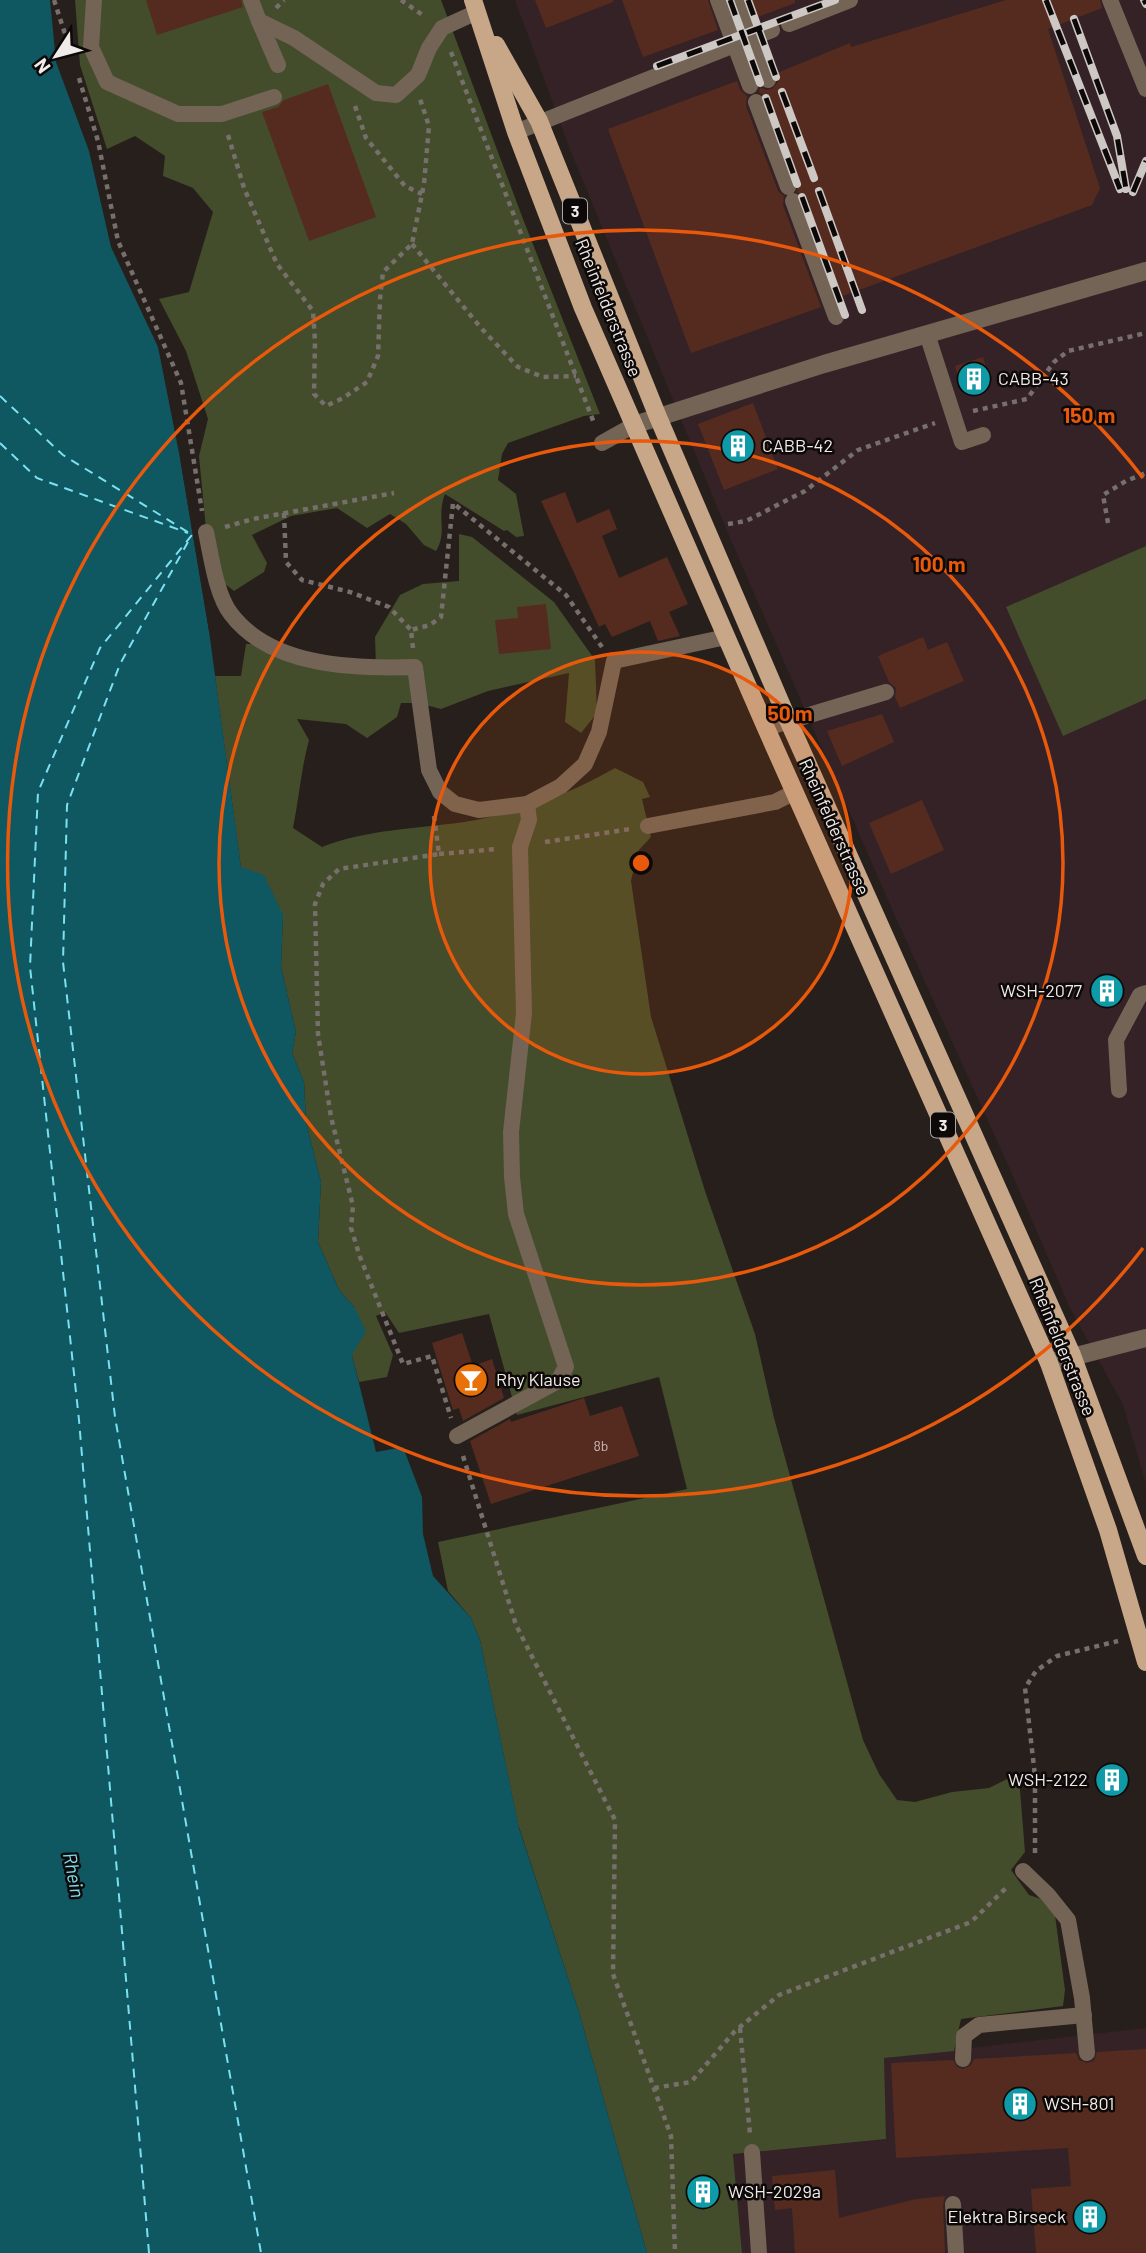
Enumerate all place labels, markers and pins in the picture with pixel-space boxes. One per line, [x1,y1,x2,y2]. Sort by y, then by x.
building icon: CABB-43 [955,360,993,398]
place label: CABB-43 [998,367,1069,389]
building icon: CABB-42 [719,427,757,465]
place label: CABB-42 [762,434,833,456]
centre of rings [629,851,653,875]
building icon: WSH-2077 [1088,972,1126,1010]
place label: WSH-2077 [1000,979,1082,1001]
bar icon: Rhy Klause [452,1361,490,1399]
place label: Rhy Klause [496,1368,581,1390]
building icon: WSH-2122 [1093,1761,1131,1799]
place label: WSH-2122 [1008,1768,1088,1790]
building icon: WSH-801 [1001,2085,1039,2123]
place label: WSH-801 [1044,2092,1114,2114]
building icon: WSH-2029a [684,2173,722,2211]
place label: WSH-2029a [728,2180,821,2202]
building icon: Elektra Birseck [1071,2198,1109,2236]
place label: Elektra Birseck [947,2205,1066,2227]

